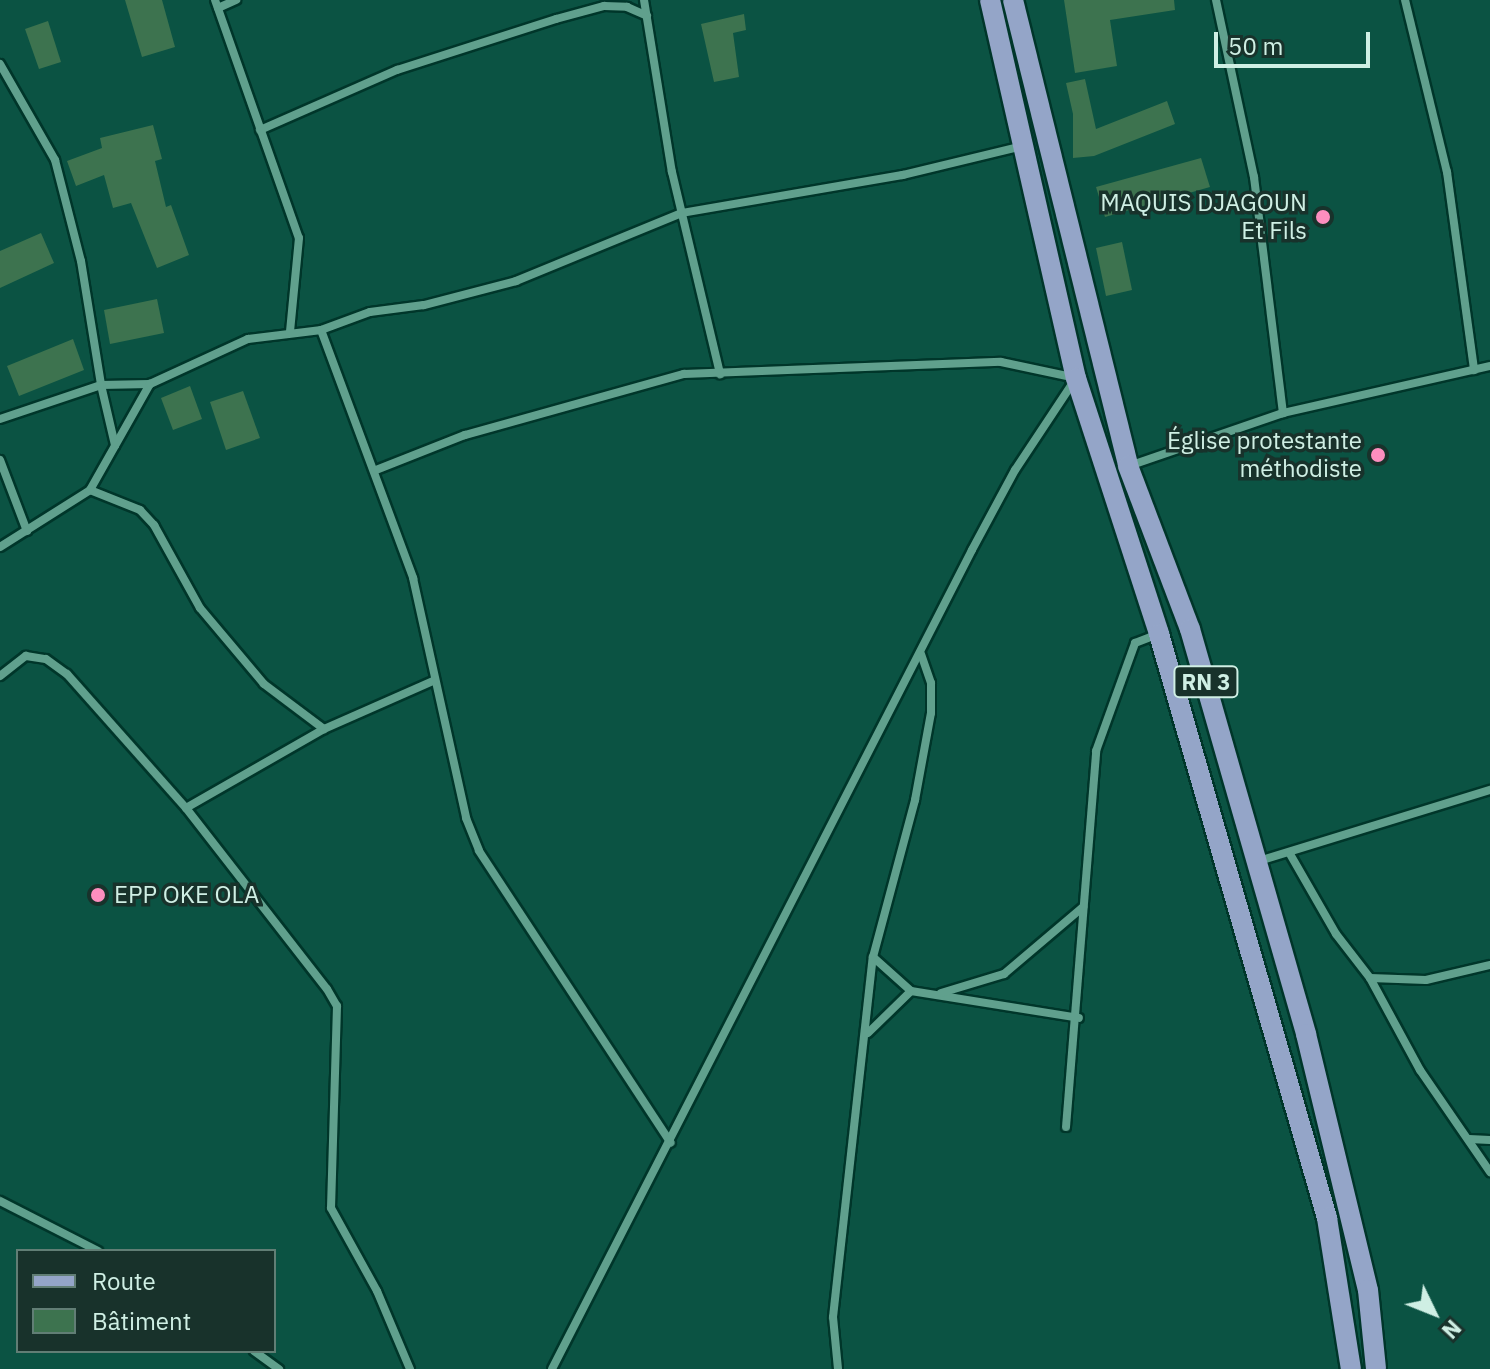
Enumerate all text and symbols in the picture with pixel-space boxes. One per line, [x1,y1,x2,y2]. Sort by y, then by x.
scale bar [1218,16,1374,66]
text: 50 m [1228,30,1283,62]
place label: MAQUIS DJAGOUN Et Fils [1100,189,1307,245]
marker: MAQUIS DJAGOUN Et Fils [1314,208,1332,226]
place label: Église protestante méthodiste [1167,427,1362,483]
marker: Église protestante méthodiste [1369,446,1387,464]
road number: RN 3 [1172,664,1240,700]
place label: EPP OKE OLA [114,881,259,909]
marker: EPP OKE OLA [89,886,107,904]
legend [16,1249,276,1353]
text: Route [92,1265,156,1297]
north arrow [1394,1273,1474,1353]
text: Bâtiment [92,1305,191,1337]
text: N [1436,1314,1468,1345]

